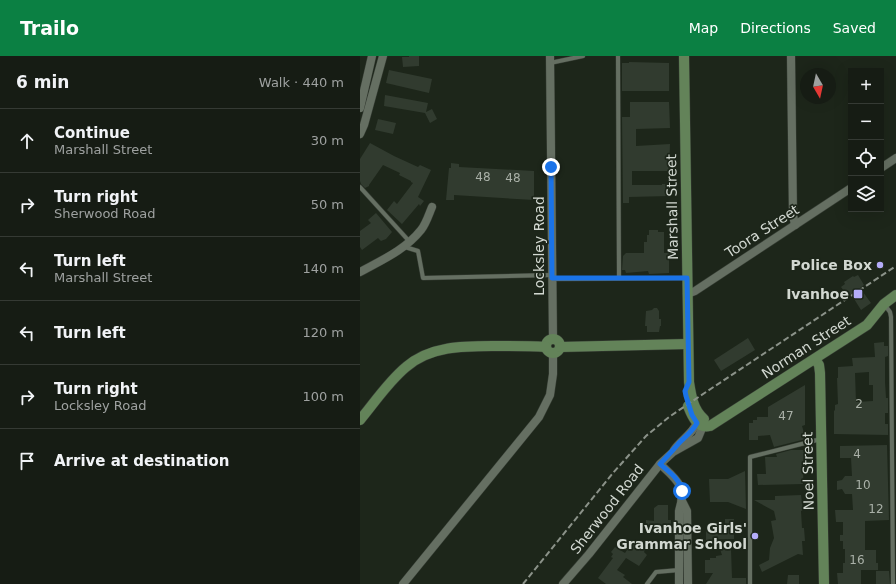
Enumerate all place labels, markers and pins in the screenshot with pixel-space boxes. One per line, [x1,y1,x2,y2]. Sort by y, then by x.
place label: Police Box [791,257,872,273]
marker: Police Box [875,260,885,270]
place label: Ivanhoe [786,286,849,302]
marker: Ivanhoe [852,288,864,300]
place label: Ivanhoe Girls' Grammar School [616,520,747,552]
marker: Ivanhoe Girls' Grammar School [750,531,760,541]

